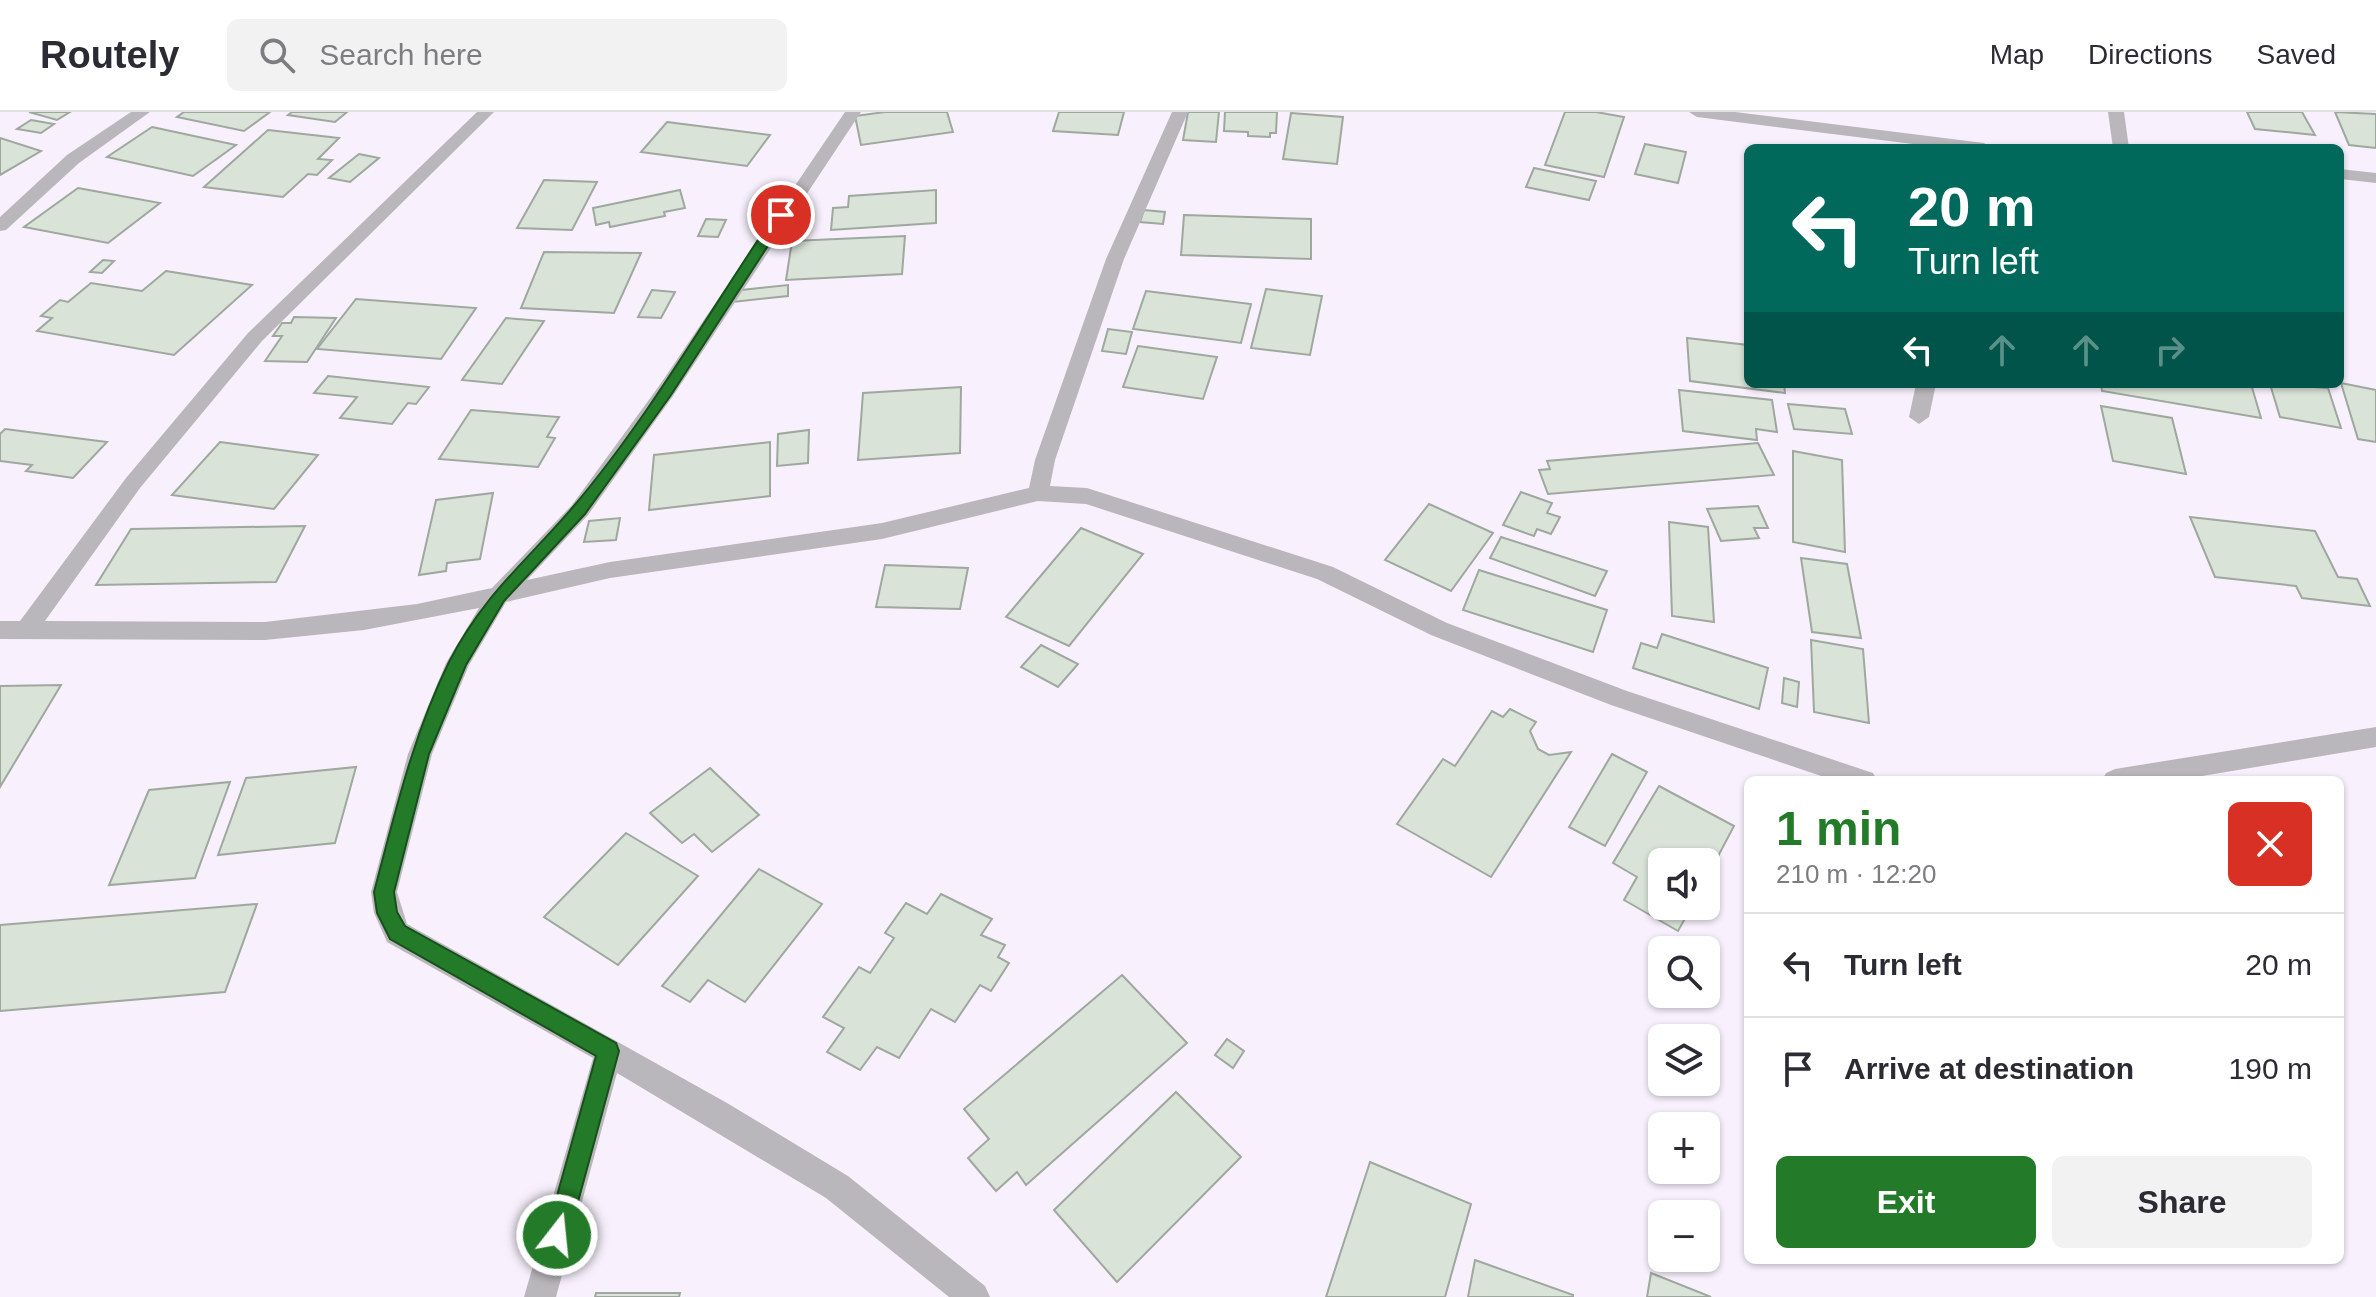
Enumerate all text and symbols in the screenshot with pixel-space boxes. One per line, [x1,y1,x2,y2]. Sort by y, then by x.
search box [227,19,787,91]
icon: search [255,33,299,77]
text: Routely [40,34,179,76]
text: Search here [319,38,483,71]
text: Map [1990,39,2044,70]
text: Directions [2088,39,2213,70]
text: Saved [2257,39,2336,70]
text: 20 m [1908,175,2036,238]
icon: left [1776,176,1880,280]
pin [747,181,815,249]
icon: arrive [759,193,803,237]
text: Turn left [1908,241,2039,282]
icon: left [1896,328,1940,372]
icon: ahead [1980,328,2024,372]
icon: ahead [2064,328,2108,372]
icon: right [2148,328,2192,372]
text: 1 min [1776,802,1901,855]
button: close [2228,802,2312,886]
map controls [1648,848,1720,1272]
button: sound [1648,848,1720,920]
text: 210 m · 12:20 [1776,859,1936,889]
button: search [1648,936,1720,1008]
icon: left [1776,943,1820,987]
text: Turn left [1844,948,1962,981]
text: 20 m [2245,948,2312,981]
button: layers [1648,1024,1720,1096]
icon: arrive [1776,1047,1820,1091]
text: Arrive at destination [1844,1052,2134,1085]
text: 190 m [2229,1052,2312,1085]
button: + [1648,1112,1720,1184]
button: Exit [1776,1156,2036,1248]
button: Share [2052,1156,2312,1248]
position arrow [515,1193,599,1277]
button: − [1648,1200,1720,1272]

